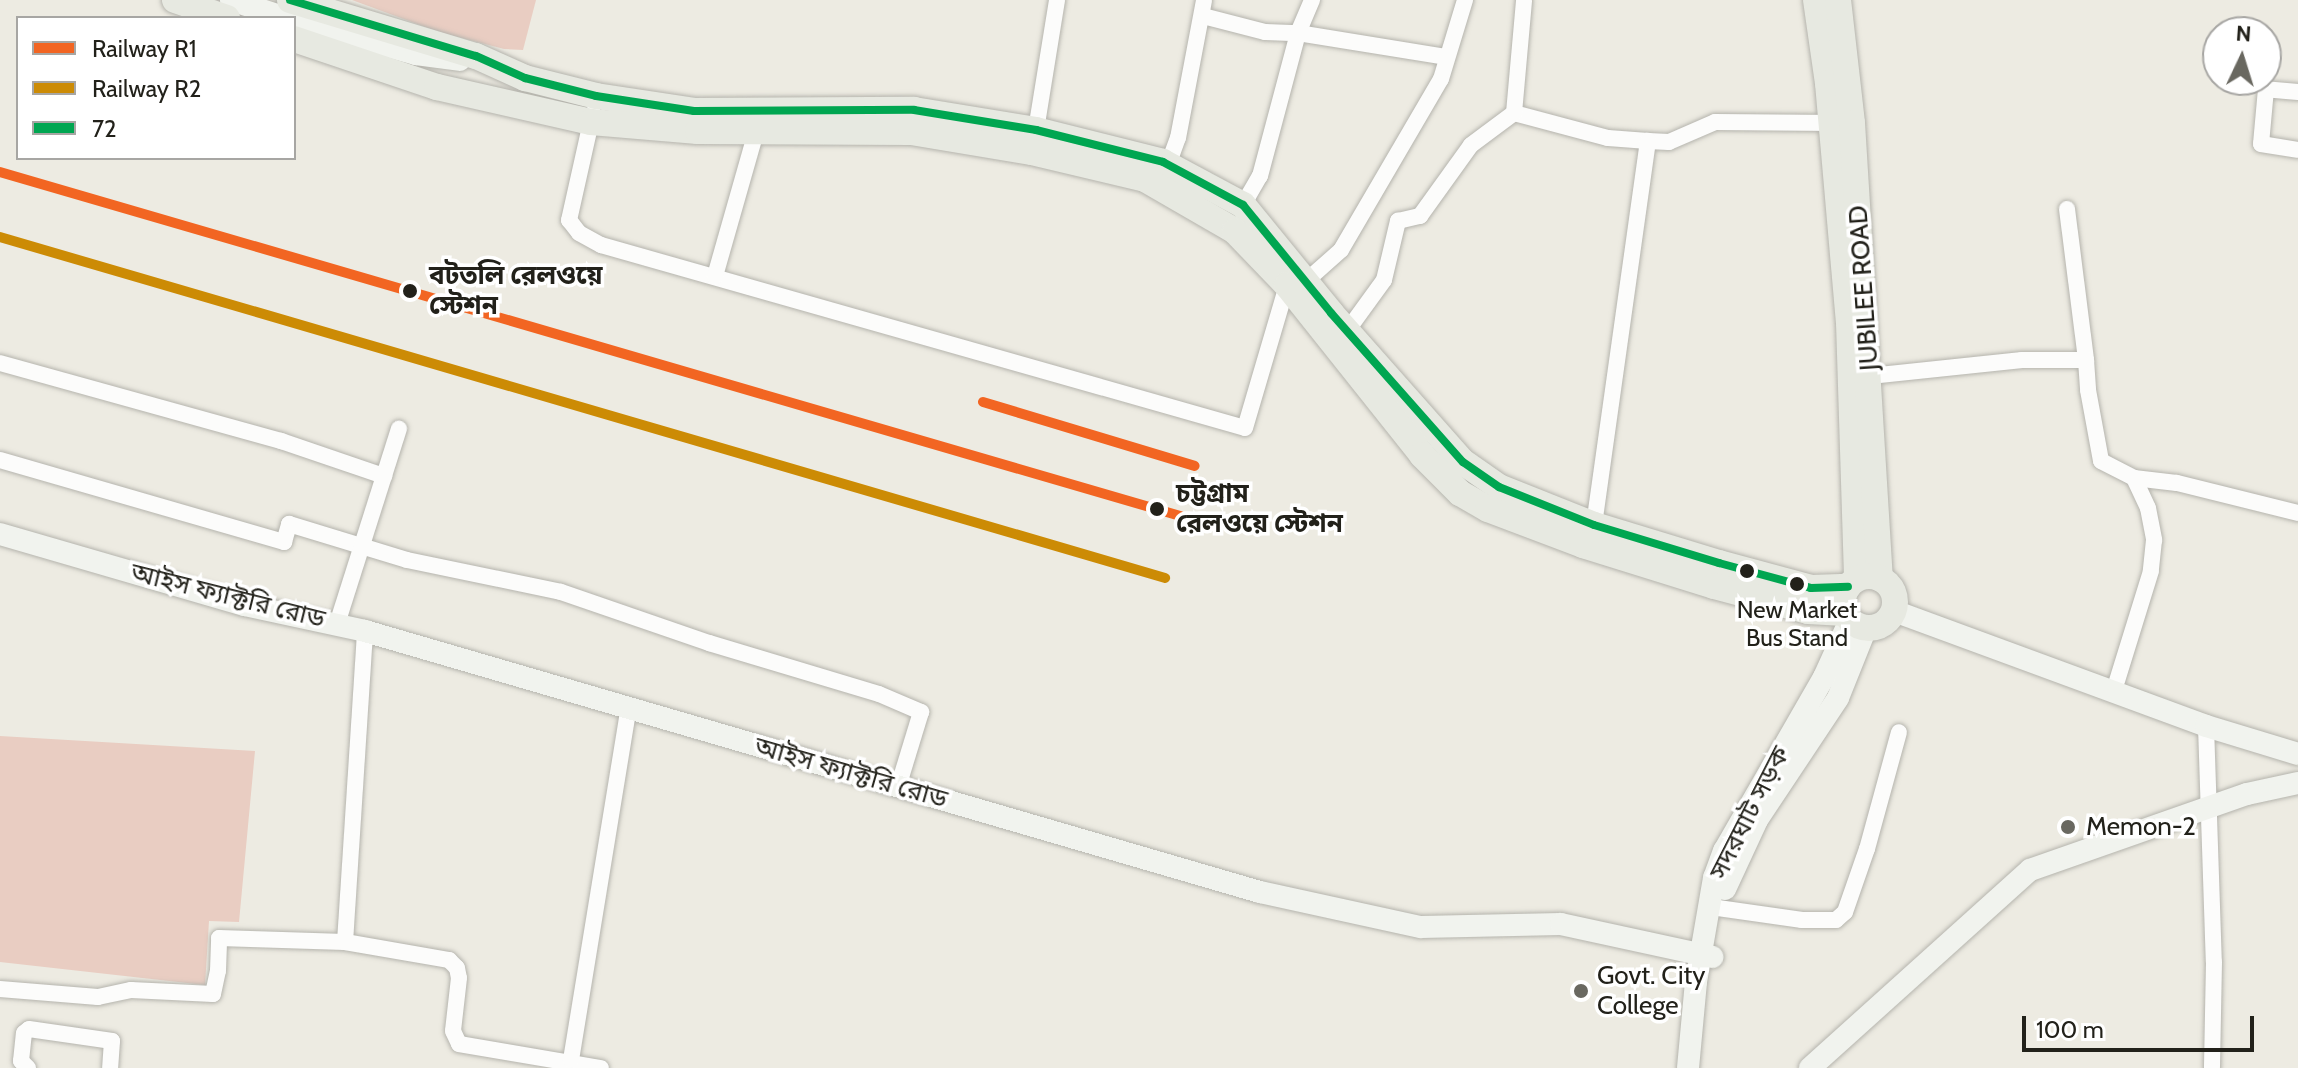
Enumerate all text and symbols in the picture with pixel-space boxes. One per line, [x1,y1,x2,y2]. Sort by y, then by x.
legend [16,16,296,160]
north arrow [2202,16,2282,96]
text: N [2235,20,2252,48]
text: Railway R1 [92,34,197,63]
text: Railway R2 [92,74,201,103]
text: 72 [92,114,117,143]
street label: JUBILEE ROAD [1843,204,1885,372]
place label: বটতলি রেলওয়ে স্টেশন [429,260,602,322]
marker: বটতলি রেলওয়ে স্টেশন [398,279,422,303]
place label: চট্টগ্রাম রেলওয়ে স্টেশন [1176,478,1343,540]
marker: চট্টগ্রাম রেলওয়ে স্টেশন [1145,497,1169,521]
street label: আইস ফ্যাক্টরি রোড [128,557,328,635]
unlabelled marker [1739,563,1755,579]
marker: New Market Bus Stand [1789,576,1805,592]
place label: New Market Bus Stand [1737,596,1857,652]
street label: আইস ফ্যাক্টরি রোড [751,731,951,815]
street label: সদরঘাট সড়ক [1703,741,1797,885]
place label: Memon-2 [2086,811,2196,843]
marker: Memon-2 [2057,816,2079,838]
place label: Govt. City College [1597,960,1705,1022]
marker: Govt. City College [1572,982,1590,1000]
scale bar [2026,1000,2258,1050]
text: 100 m [2036,1015,2104,1044]

